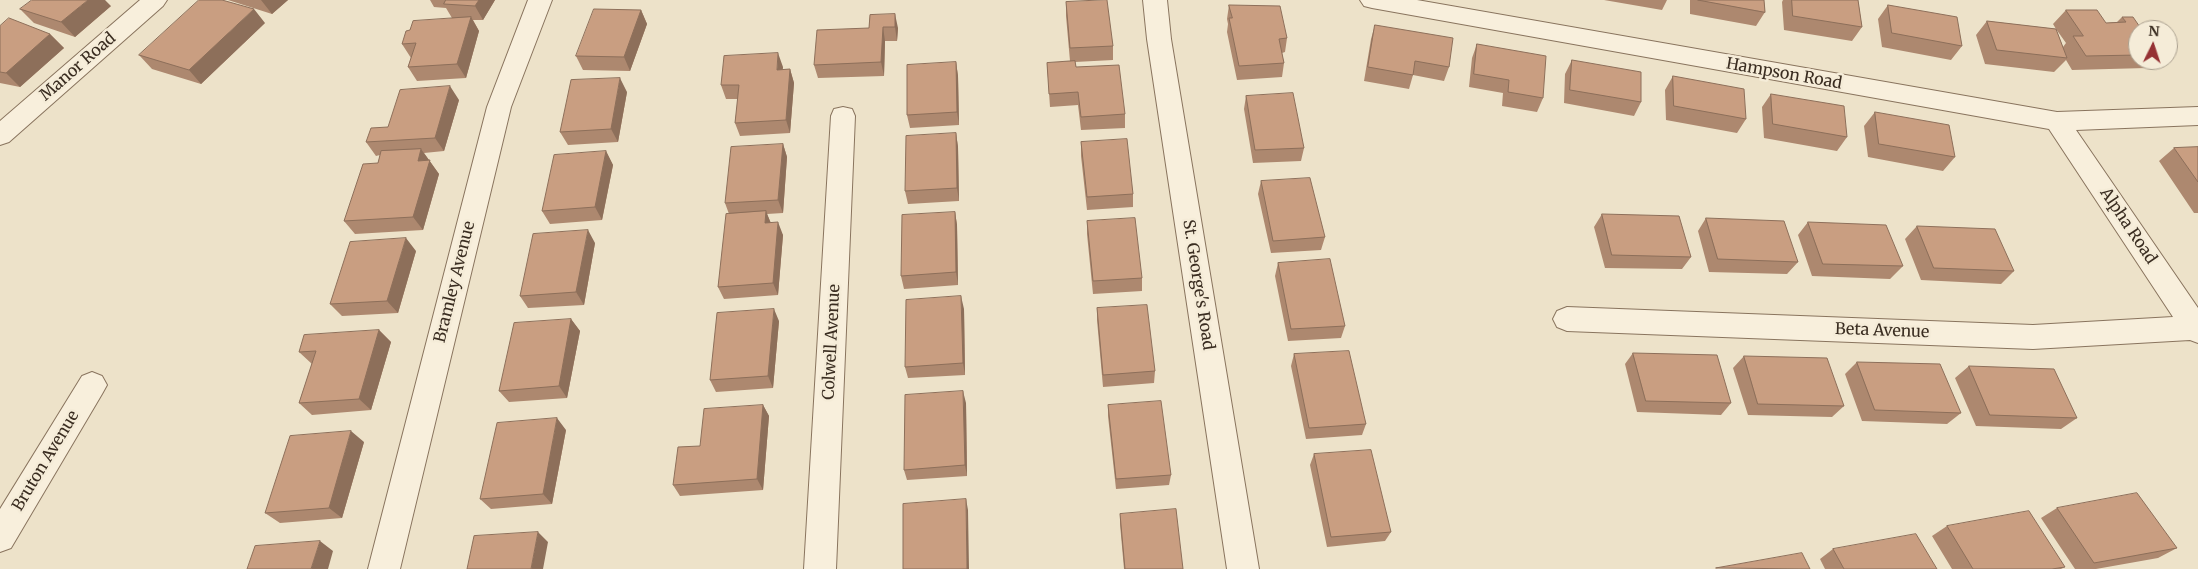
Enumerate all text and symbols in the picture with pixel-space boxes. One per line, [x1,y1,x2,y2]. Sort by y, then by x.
north arrow [2128,20,2178,70]
text: N [2148,22,2160,40]
street label: Manor Road [36,29,120,105]
street label: Hampson Road [1725,54,1843,94]
street label: Alpha Road [2096,184,2160,268]
street label: St. George's Road [1178,218,1218,352]
street label: Bramley Avenue [431,219,479,345]
street label: Colwell Avenue [819,284,845,400]
street label: Beta Avenue [1835,320,1929,342]
street label: Bruton Avenue [9,407,83,515]

